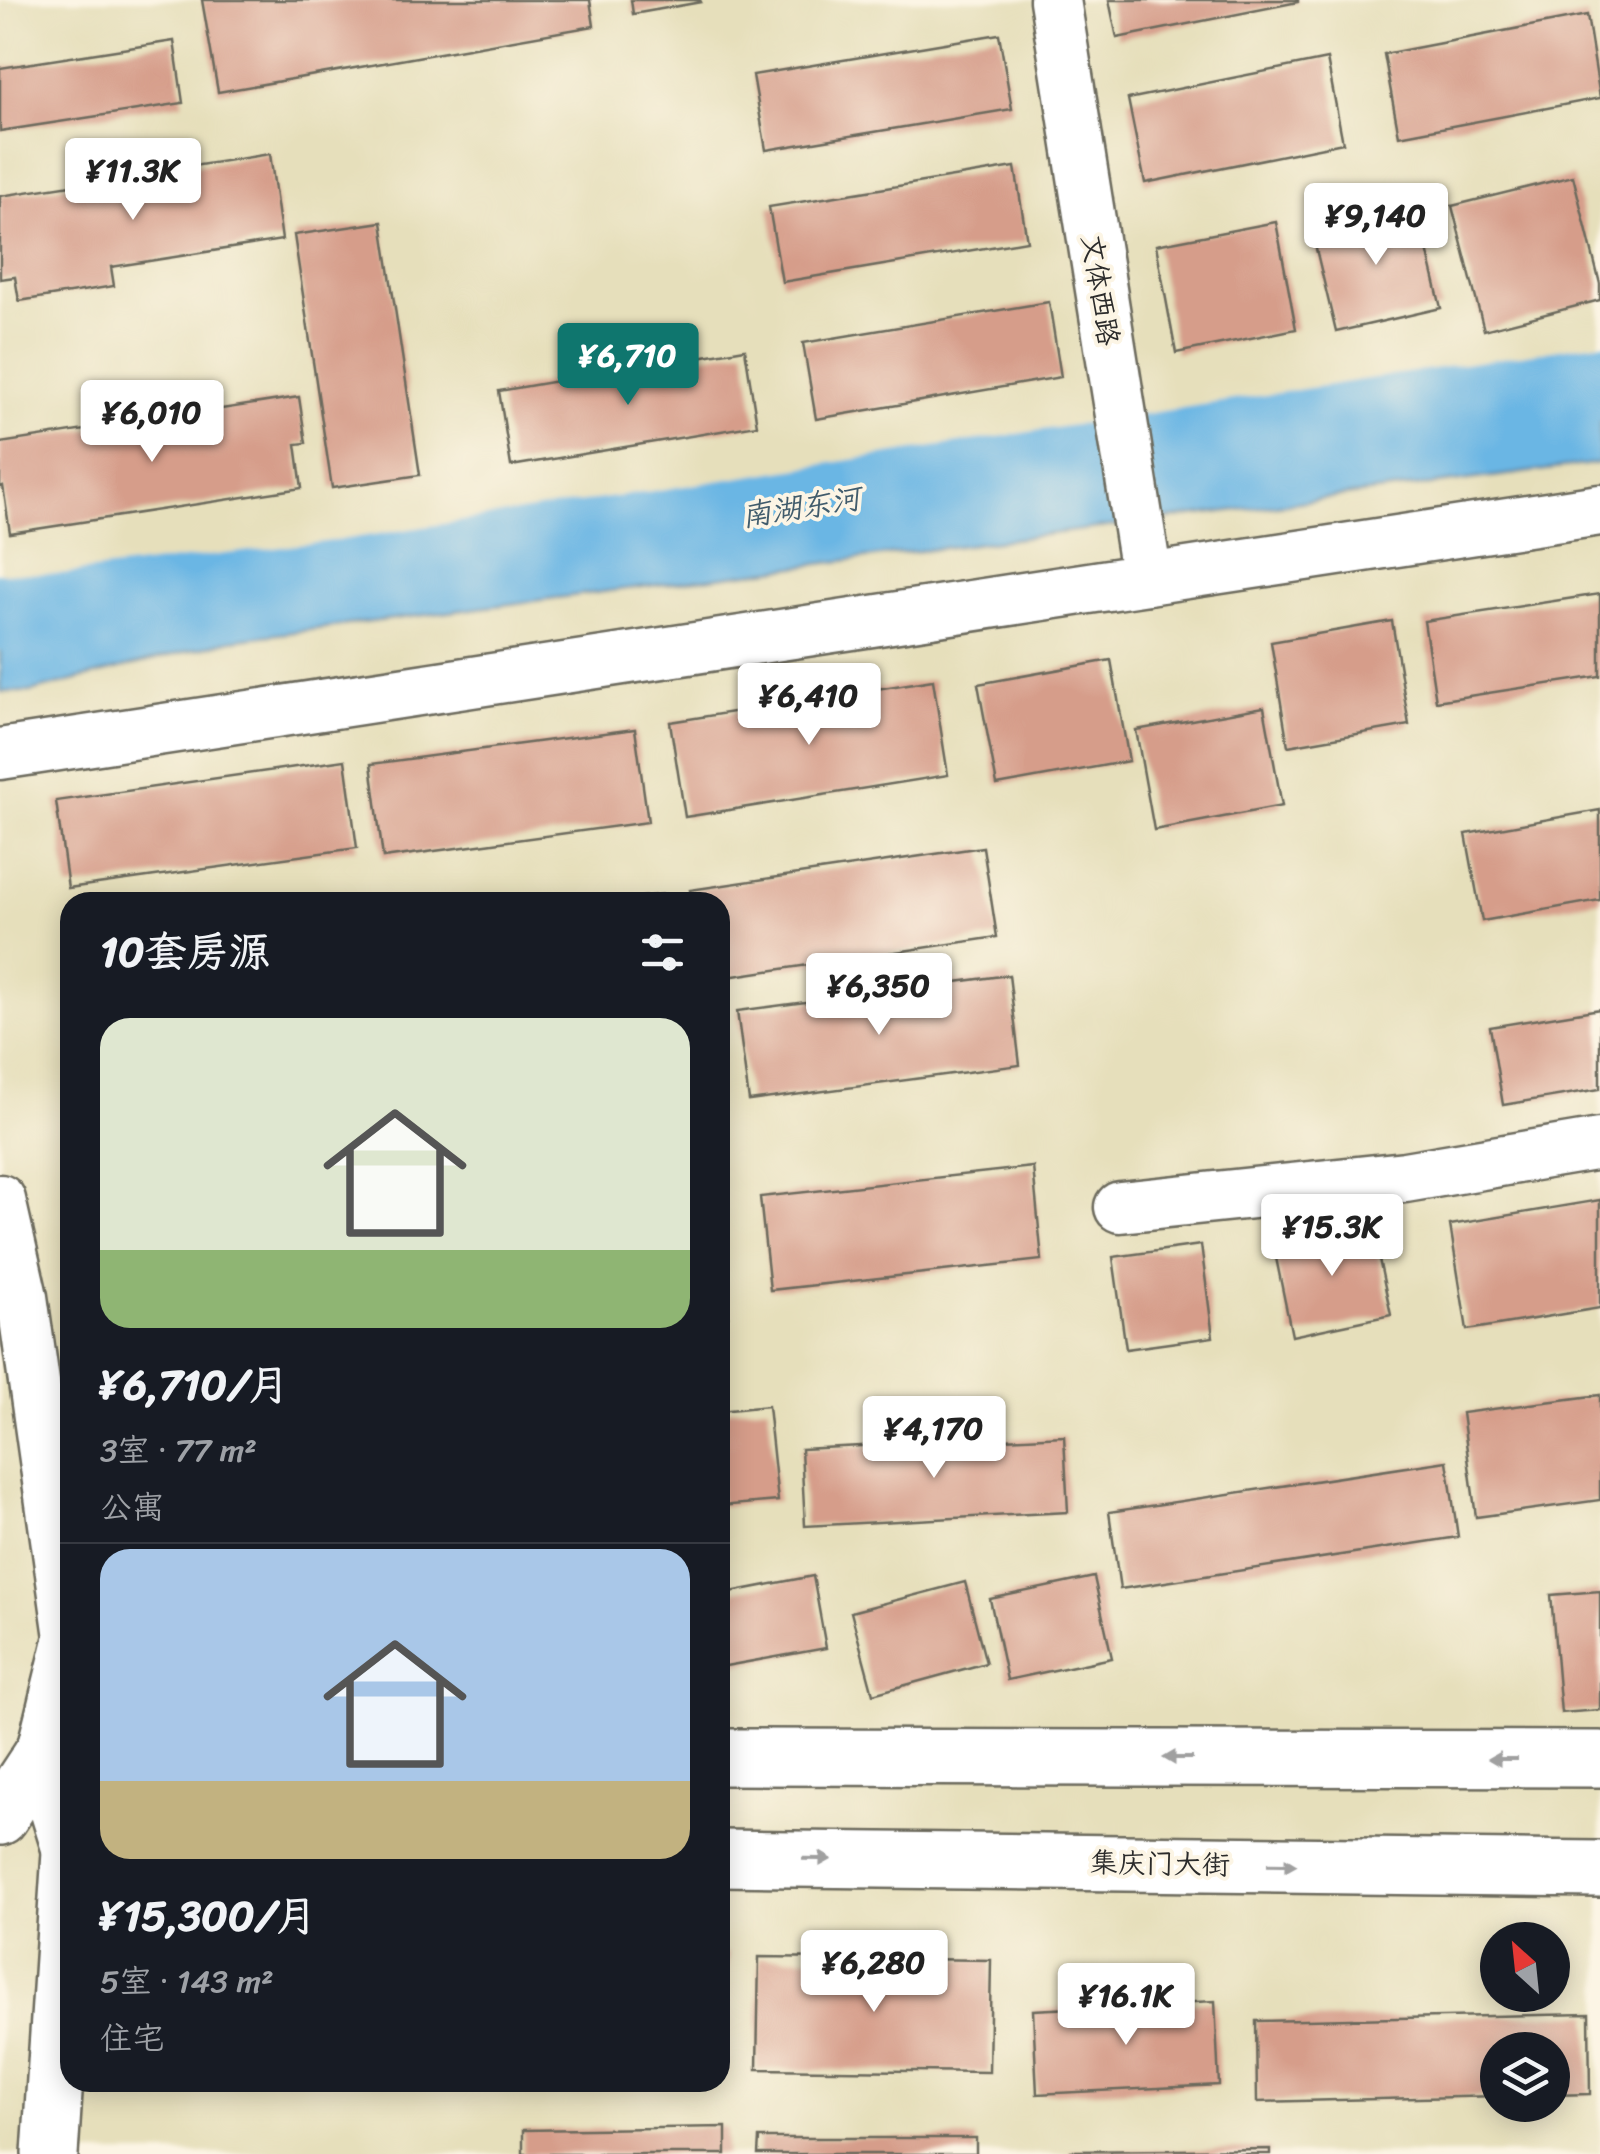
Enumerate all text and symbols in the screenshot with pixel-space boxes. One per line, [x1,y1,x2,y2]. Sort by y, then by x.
pin: ¥11.3K [52,138,214,223]
text: ¥11.3K [87,142,179,199]
pin: ¥9,140 [1295,183,1457,268]
text: ¥9,140 [1326,187,1426,244]
street label: 文体西路 [1068,231,1133,349]
pin: ¥6,710 [547,323,709,408]
text: ¥6,710 [580,327,676,384]
pin: ¥6,010 [71,380,233,465]
text: ¥6,010 [103,384,201,441]
water label: 南湖东河 [738,470,869,543]
pin: ¥6,410 [728,663,890,748]
text: ¥6,410 [760,667,858,724]
text: 10套房源 [100,915,271,989]
icon: filters [635,925,690,980]
pin: ¥6,350 [798,953,960,1038]
text: ¥6,350 [828,957,930,1014]
icon: home [305,1083,485,1263]
pin: ¥15.3K [1251,1194,1413,1279]
text: ¥15.3K [1283,1198,1381,1255]
text: ¥6,710/月 [100,1348,290,1422]
pin: ¥4,170 [853,1396,1015,1481]
text: ¥4,170 [885,1400,983,1457]
text: 3室 · 77 m² [100,1422,257,1479]
text: 公寓 [100,1479,164,1536]
icon: home [305,1614,485,1794]
one-way arrow [1161,1750,1193,1766]
one-way arrow [1486,1751,1518,1767]
street label: 集庆门大街 [1090,1838,1230,1889]
one-way arrow [802,1851,834,1867]
one-way arrow [1267,1857,1299,1873]
text: ¥15,300/月 [100,1879,317,1953]
north arrow [1480,1922,1570,2012]
map controls [1480,1922,1570,2122]
pin: ¥6,280 [793,1930,955,2015]
text: ¥6,280 [823,1934,925,1991]
text: 5室 · 143 m² [100,1953,274,2010]
pin: ¥16.1K [1045,1963,1207,2048]
text: ¥16.1K [1080,1967,1172,2024]
text: 住宅 [100,2010,164,2067]
button: layers [1480,2032,1570,2122]

